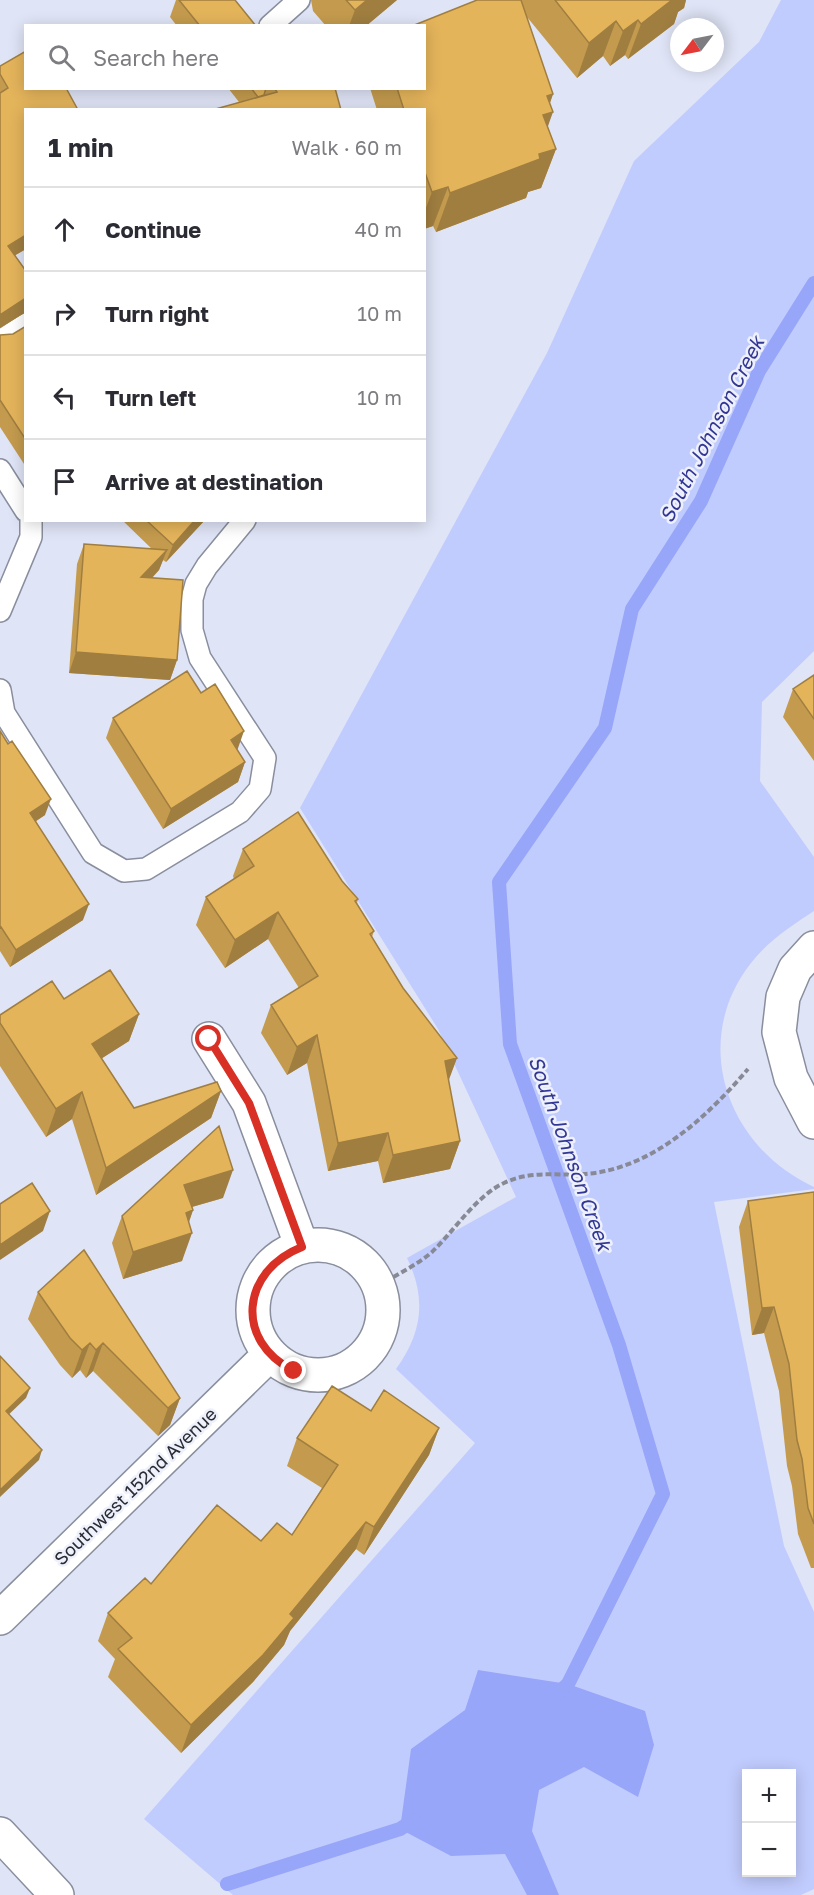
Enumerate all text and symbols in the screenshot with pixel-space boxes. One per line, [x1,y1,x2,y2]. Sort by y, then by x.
north arrow [670,18,724,72]
search box [24,24,426,90]
icon: search [45,41,78,74]
text: Search here [93,44,219,71]
text: 1 min [48,132,114,163]
text: Walk · 60 m [291,135,402,159]
icon: ahead [48,213,81,246]
text: Continue [105,216,201,243]
text: 40 m [355,217,402,241]
icon: right [48,297,81,330]
text: Turn right [105,300,209,327]
text: 10 m [357,301,402,325]
water label: South Johnson Creek [654,330,770,526]
icon: left [48,381,81,414]
text: Turn left [105,384,196,411]
text: 10 m [357,385,402,409]
icon: arrive [48,465,81,498]
text: Arrive at destination [105,468,323,495]
route start [195,1025,221,1051]
water label: South Johnson Creek [525,1052,618,1256]
route end [280,1357,306,1383]
street label: Southwest 152nd Avenue [49,1403,221,1569]
map controls [742,1769,796,1877]
button: + [742,1769,796,1823]
button: − [742,1823,796,1877]

